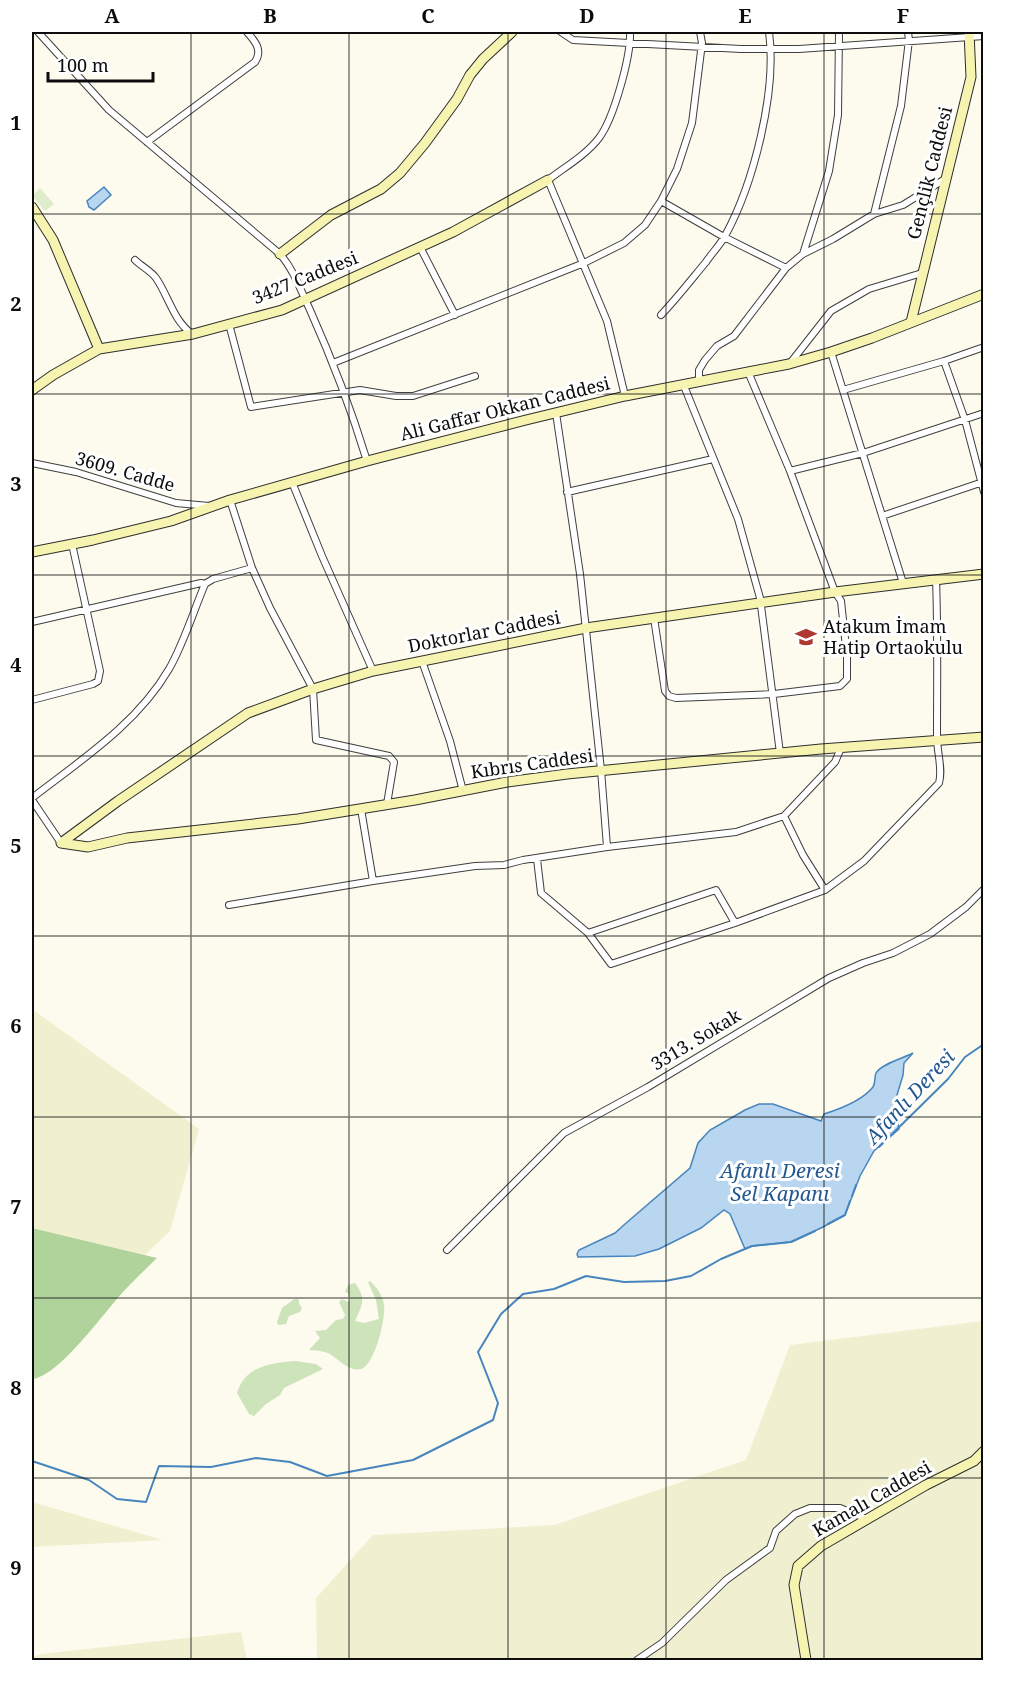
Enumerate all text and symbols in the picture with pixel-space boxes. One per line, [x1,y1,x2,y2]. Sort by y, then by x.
text: A [104,2,120,29]
text: B [263,2,277,29]
text: C [421,2,435,29]
text: D [579,2,595,29]
text: E [738,2,752,29]
text: F [897,2,909,29]
scale bar [48,45,153,83]
text: 100 m [57,53,109,77]
street label: Gençlik Caddesi [901,103,957,242]
text: 1 [10,109,22,136]
street label: 3427 Caddesi [248,245,361,309]
text: 2 [10,290,22,317]
street label: Ali Gaffar Okkan Caddesi [397,370,612,446]
street label: 3609. Cadde [73,445,178,497]
text: 3 [10,470,22,497]
street label: Doktorlar Caddesi [406,604,562,658]
place label: Atakum İmam Hatip Ortaokulu [823,614,963,659]
school or university icon: Atakum İmam Hatip Ortaokulu [794,625,818,649]
text: 4 [10,651,22,678]
street label: Kıbrıs Caddesi [469,743,595,783]
text: 5 [10,832,22,859]
street label: 3313. Sokak [646,1003,745,1075]
text: 6 [10,1012,22,1039]
water label: Afanlı Deresi [858,1044,960,1151]
water label: Afanlı Deresi Sel Kapanı [718,1157,840,1207]
text: 7 [10,1193,22,1220]
text: 8 [10,1374,22,1401]
street label: Kamalı Caddesi [808,1454,935,1542]
text: 9 [10,1554,22,1581]

